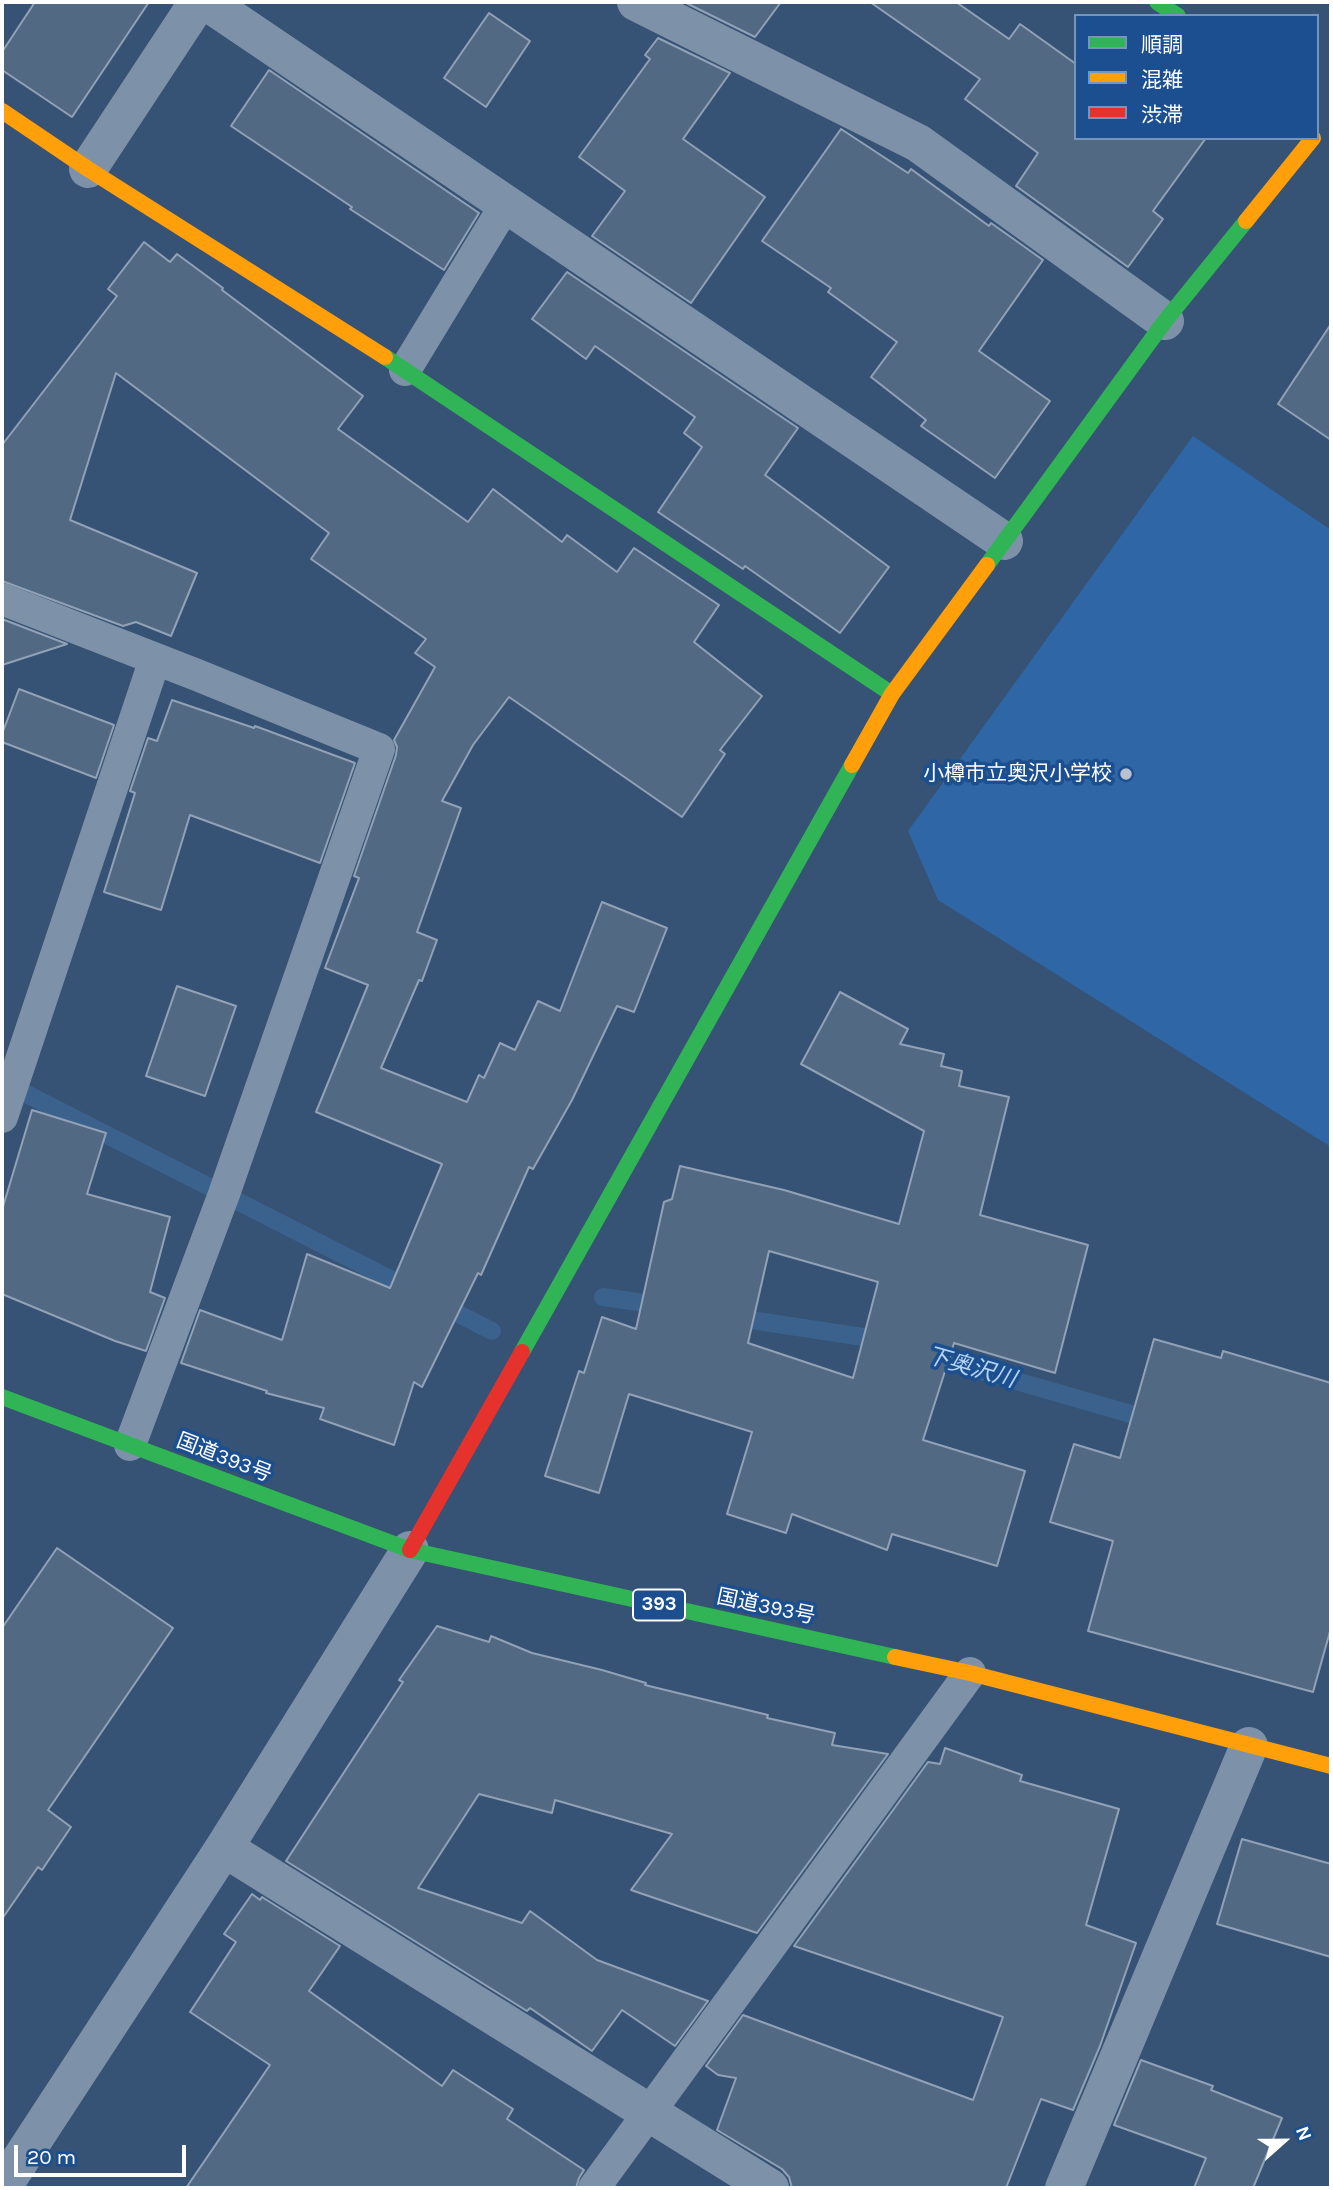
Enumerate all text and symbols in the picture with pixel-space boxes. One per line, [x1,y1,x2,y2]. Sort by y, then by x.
legend [1074,14,1319,140]
text: 順調 [1141,33,1183,57]
text: 混雑 [1141,68,1183,92]
text: 渋滞 [1141,103,1183,127]
place label: 小樽市立奥沢小学校 [923,761,1112,787]
marker: 小樽市立奥沢小学校 [1118,766,1134,782]
water label: 下奥沢川 [923,1342,1019,1394]
street label: 国道393号 [173,1428,275,1488]
street label: 国道393号 [714,1584,818,1630]
road number: 393 [633,1590,685,1620]
north arrow [1249,2106,1319,2176]
text: N [1291,2123,1316,2144]
scale bar [18,2130,189,2174]
text: 20 m [27,2145,76,2169]

